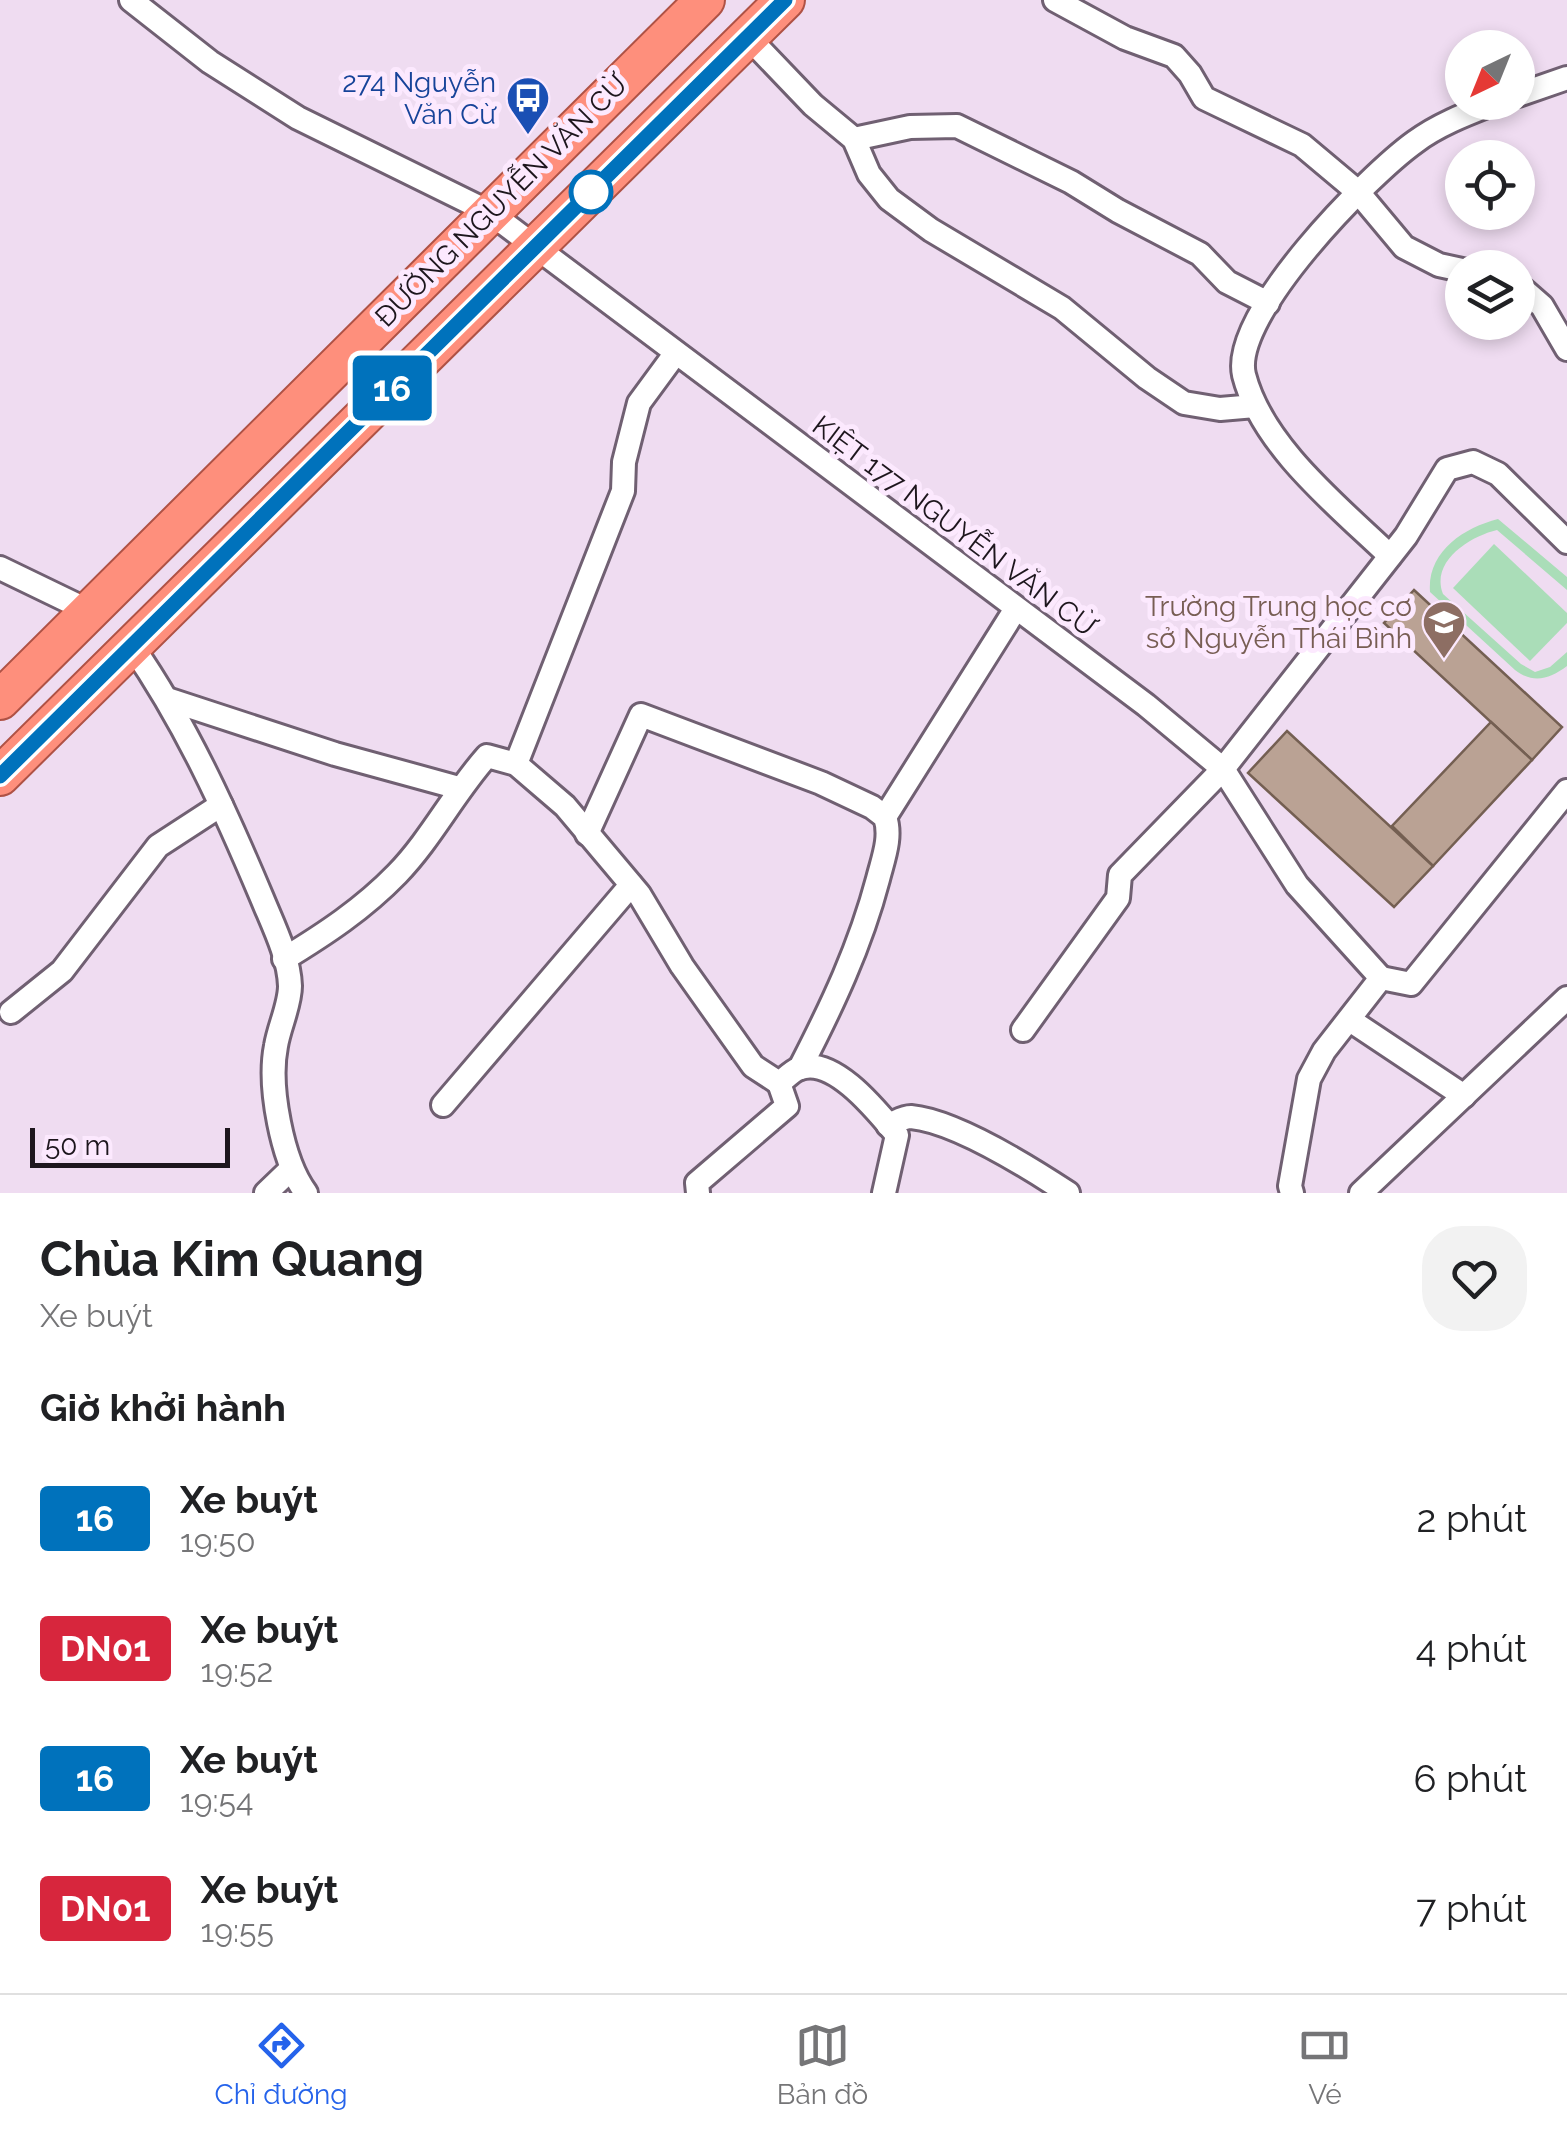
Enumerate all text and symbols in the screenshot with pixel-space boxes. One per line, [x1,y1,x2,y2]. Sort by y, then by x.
north arrow [1445,30,1535,120]
map controls [1445,30,1535,340]
street label: ĐƯỜNG NGUYỄN VĂN CỪ [366,65,635,334]
place label: 274 Nguyễn Văn Cừ [342,66,497,131]
bus stop icon: 274 Nguyễn Văn Cừ [505,75,551,136]
button: locate [1445,140,1535,230]
unlabelled marker [570,171,612,213]
button: layers [1445,250,1535,340]
line badge: 16 [347,356,437,420]
text: 16 [373,368,411,409]
street label: KIỆT 177 NGUYỄN VĂN CỪ [806,406,1105,644]
place label: Trường Trung học cơ sở Nguyễn Thái Bình [1145,590,1412,655]
school or university icon: Trường Trung học cơ sở Nguyễn Thái Bình [1421,599,1467,660]
scale bar [30,1123,230,1168]
text: 50 m [45,1129,110,1162]
button: heart [1422,1226,1527,1331]
text: Chùa Kim Quang [40,1231,424,1287]
text: Xe buýt [40,1297,153,1334]
text: Giờ khởi hành [40,1385,286,1430]
text: Xe buýt [180,1477,318,1522]
text: 2 phút [1417,1496,1527,1541]
text: 16 [76,1498,114,1539]
text: 19:50 [180,1522,256,1559]
text: Xe buýt [201,1607,338,1652]
text: 4 phút [1416,1626,1527,1671]
text: DN01 [60,1628,151,1669]
text: 19:52 [201,1652,273,1689]
text: Xe buýt [180,1737,318,1782]
text: 6 phút [1413,1756,1527,1801]
text: 16 [76,1758,114,1799]
text: 19:54 [180,1782,253,1819]
text: Xe buýt [201,1867,338,1912]
text: 7 phút [1416,1886,1527,1931]
text: DN01 [60,1888,151,1929]
text: 19:55 [201,1912,274,1949]
tab: Chỉ đường [215,2018,348,2111]
tab: Bản đồ [777,2018,868,2111]
tab: Vé [1297,2018,1352,2111]

